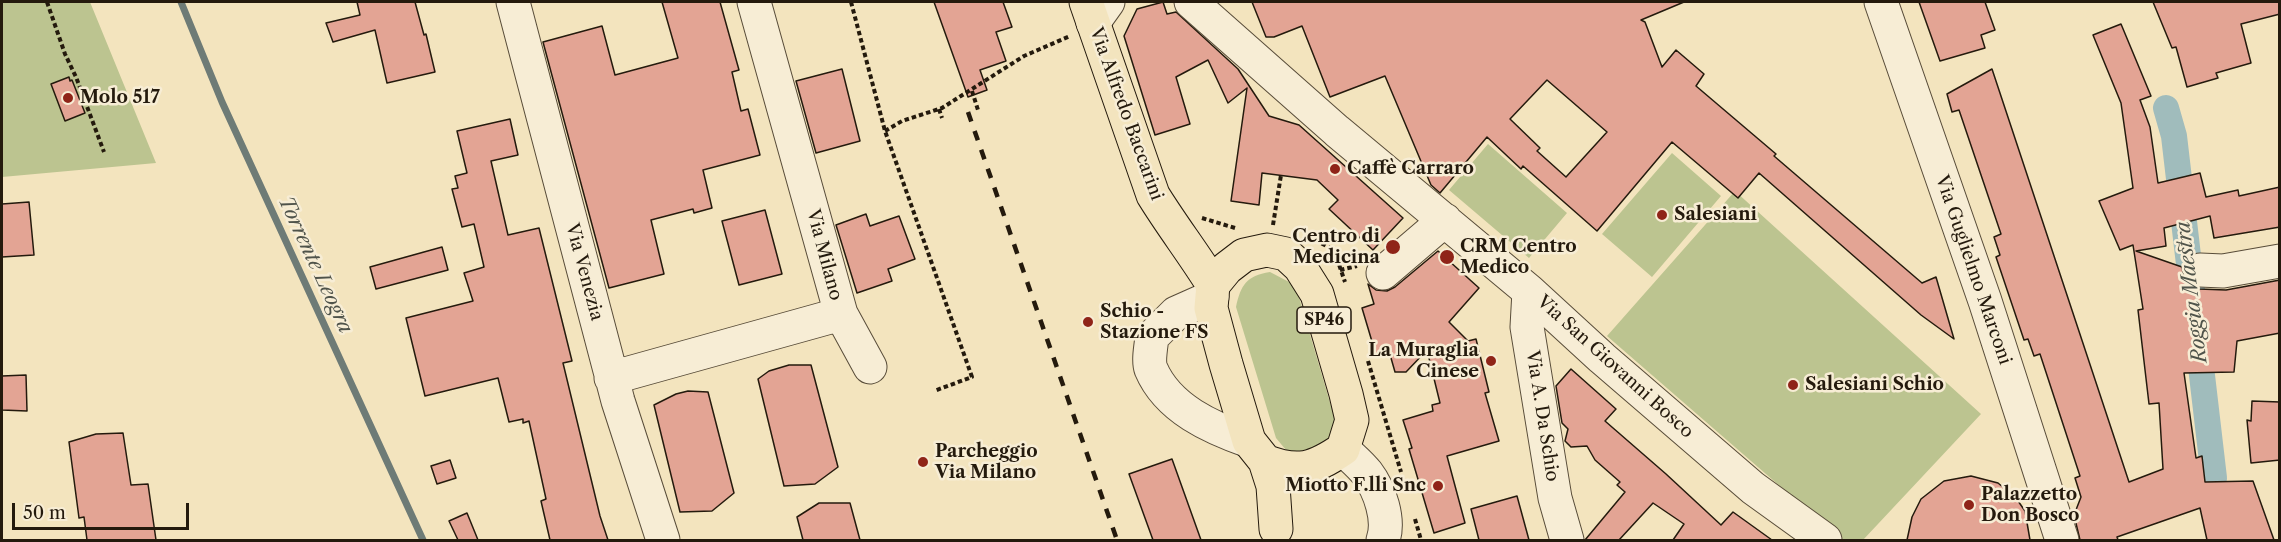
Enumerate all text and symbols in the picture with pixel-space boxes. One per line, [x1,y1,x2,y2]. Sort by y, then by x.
street label: Via Alfredo Baccarini [1085,25,1167,203]
place label: Molo 517 [80,87,160,109]
marker: Molo 517 [61,91,75,105]
place label: Caffè Carraro [1347,158,1474,180]
marker: Caffè Carraro [1328,162,1342,176]
street label: Via Guglielmo Marconi [1930,173,2016,367]
water label: Torrente Leogra [273,193,357,337]
place label: Salesiani [1674,204,1757,226]
street label: Via Milano [801,207,847,303]
marker: Salesiani [1655,208,1669,222]
water label: Roggia Maestra [2171,220,2213,364]
street label: Via Venezia [561,221,607,323]
place label: Centro di Medicina [1292,226,1380,268]
place label: CRM Centro Medico [1460,236,1577,278]
marker: Centro di Medicina [1384,238,1402,256]
marker: CRM Centro Medico [1438,248,1456,266]
street label: Via San Giovanni Bosco [1532,291,1698,443]
place label: Schio - Stazione FS [1100,301,1209,344]
road number: SP46 [1297,307,1351,333]
marker: Schio - Stazione FS [1081,315,1095,329]
place label: La Muraglia Cinese [1368,340,1479,382]
street label: Via A. Da Schio [1521,349,1563,483]
marker: La Muraglia Cinese [1484,354,1498,368]
place label: Salesiani Schio [1805,374,1944,396]
marker: Salesiani Schio [1786,378,1800,392]
place label: Parcheggio Via Milano [935,441,1038,484]
marker: Parcheggio Via Milano [916,455,930,469]
place label: Miotto F.lli Snc [1285,475,1426,497]
marker: Miotto F.lli Snc [1431,479,1445,493]
place label: Palazzetto Don Bosco [1981,484,2079,526]
scale bar [15,491,192,529]
marker: Palazzetto Don Bosco [1962,498,1976,512]
text: 50 m [23,502,66,524]

